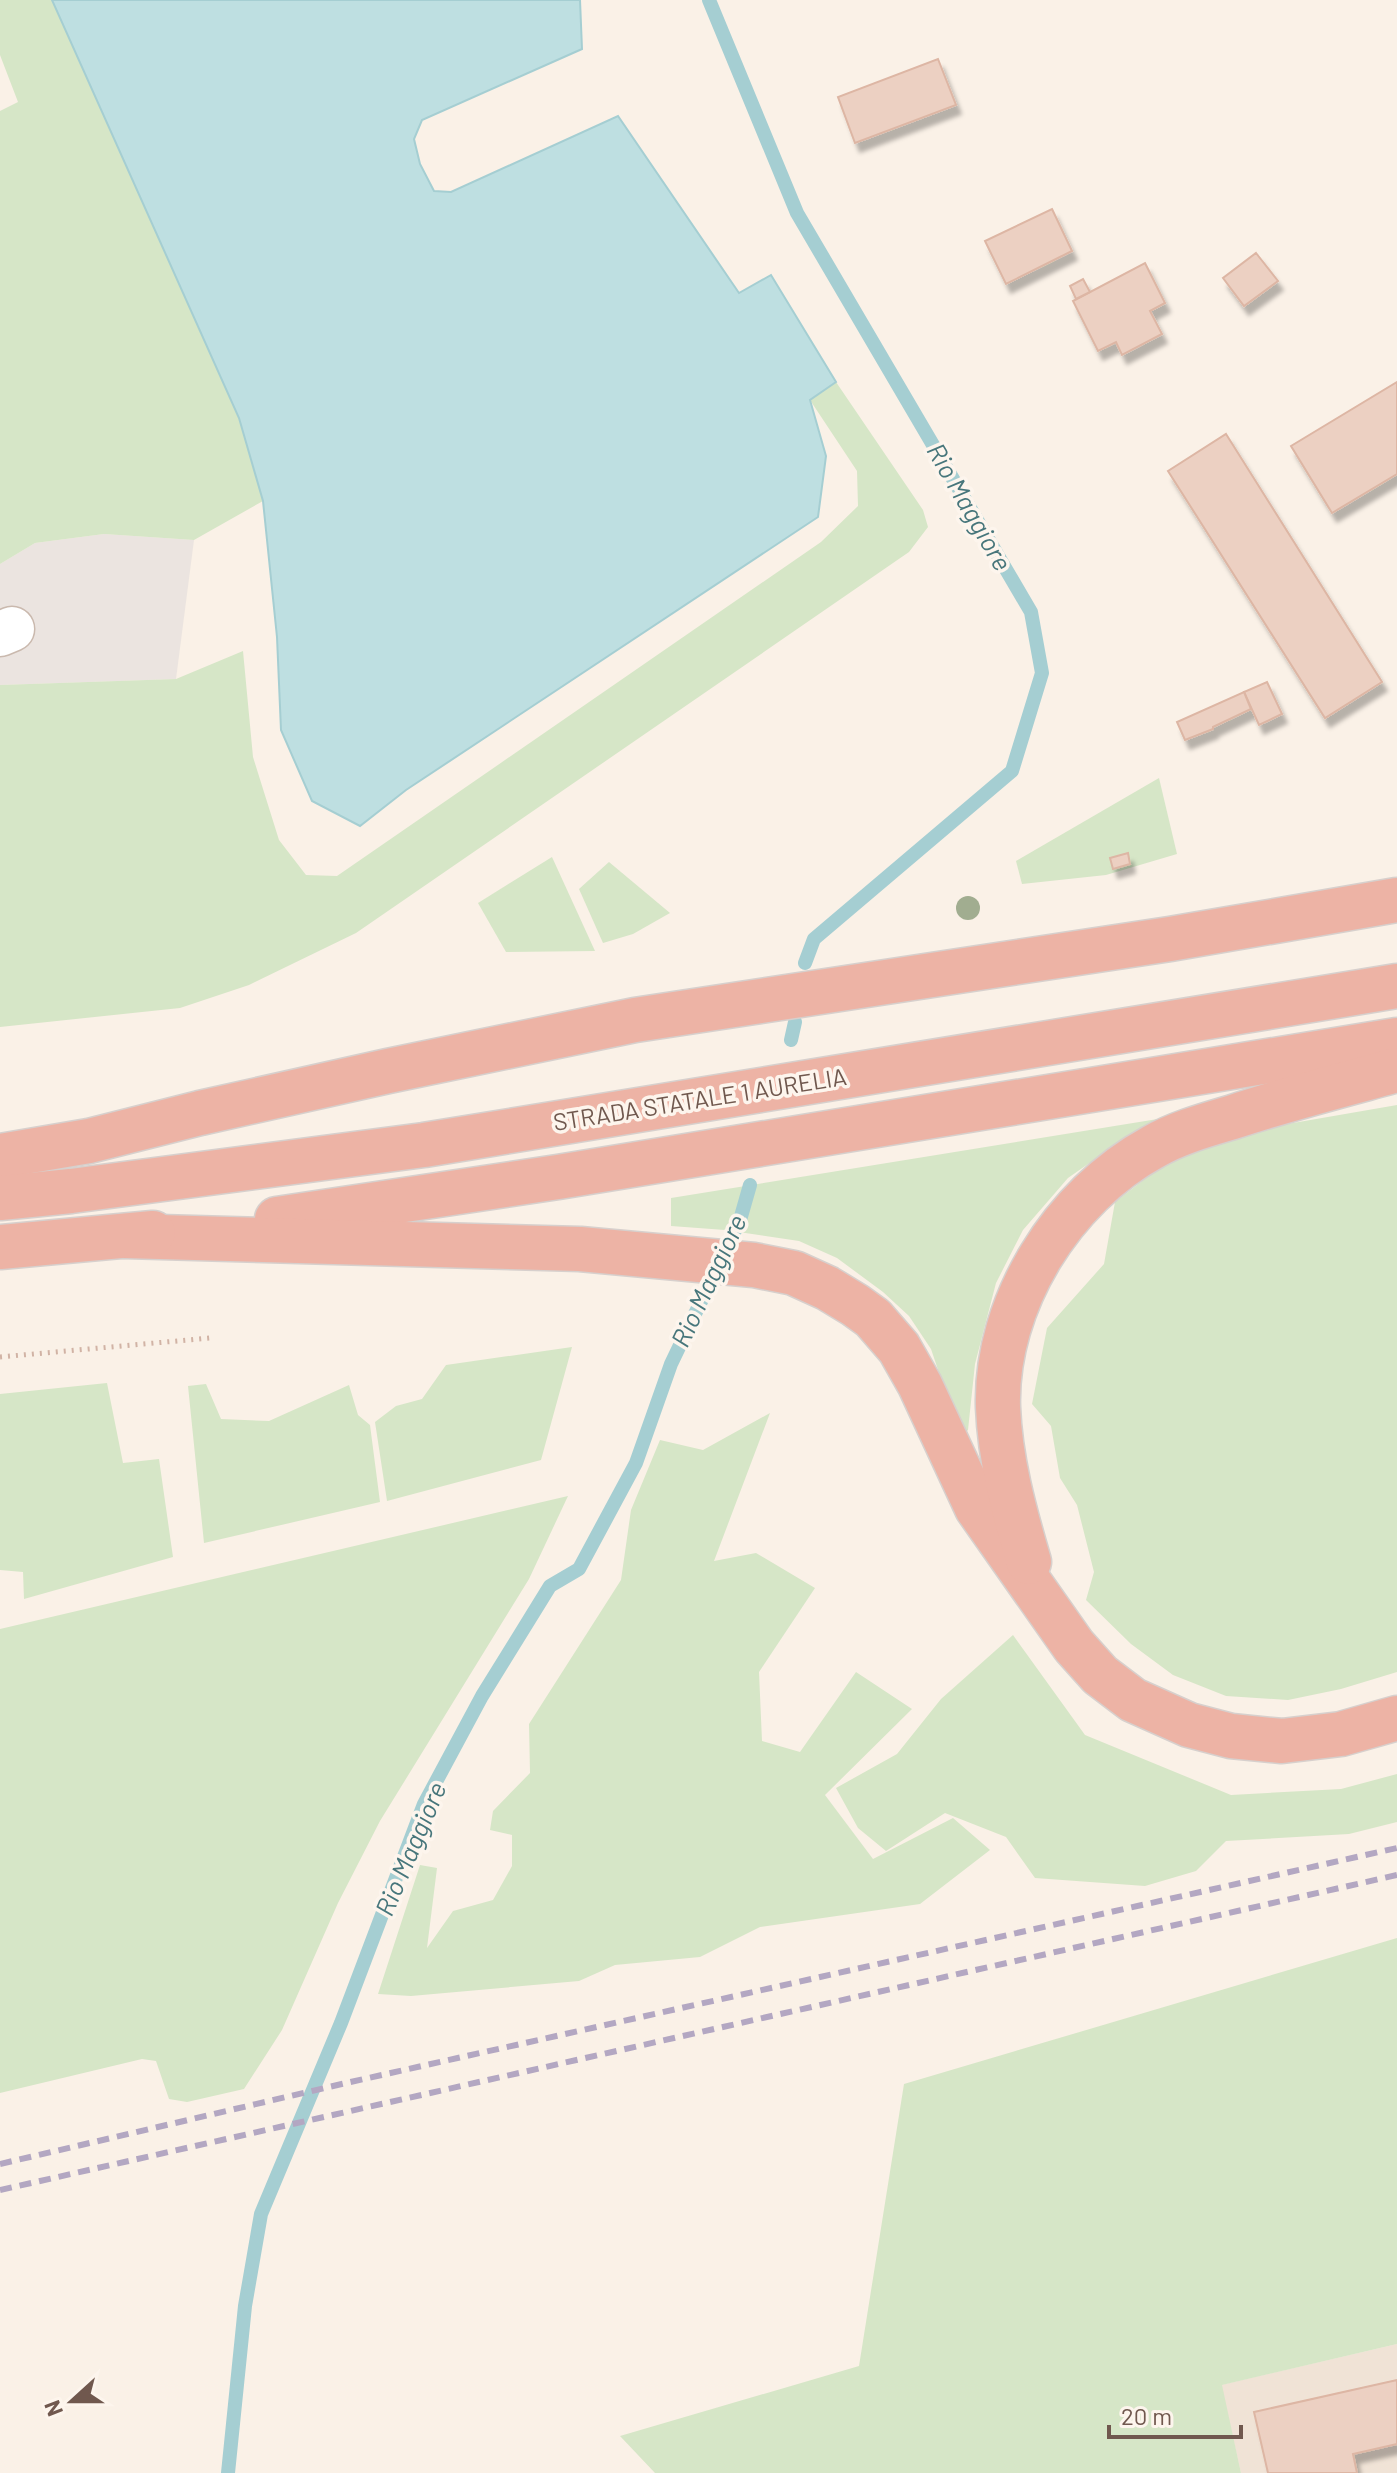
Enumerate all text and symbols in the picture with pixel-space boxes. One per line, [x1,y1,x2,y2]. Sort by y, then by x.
water label: Rio Maggiore [921,437,1019,576]
street label: STRADA STATALE 1 AURELIA [551,1061,848,1136]
water label: Rio Maggiore [664,1209,752,1351]
water label: Rio Maggiore [368,1777,452,1920]
north arrow [32,2361,112,2441]
scale bar [1109,2389,1241,2439]
text: N [38,2397,67,2420]
text: 20 m [1121,2401,1172,2430]

